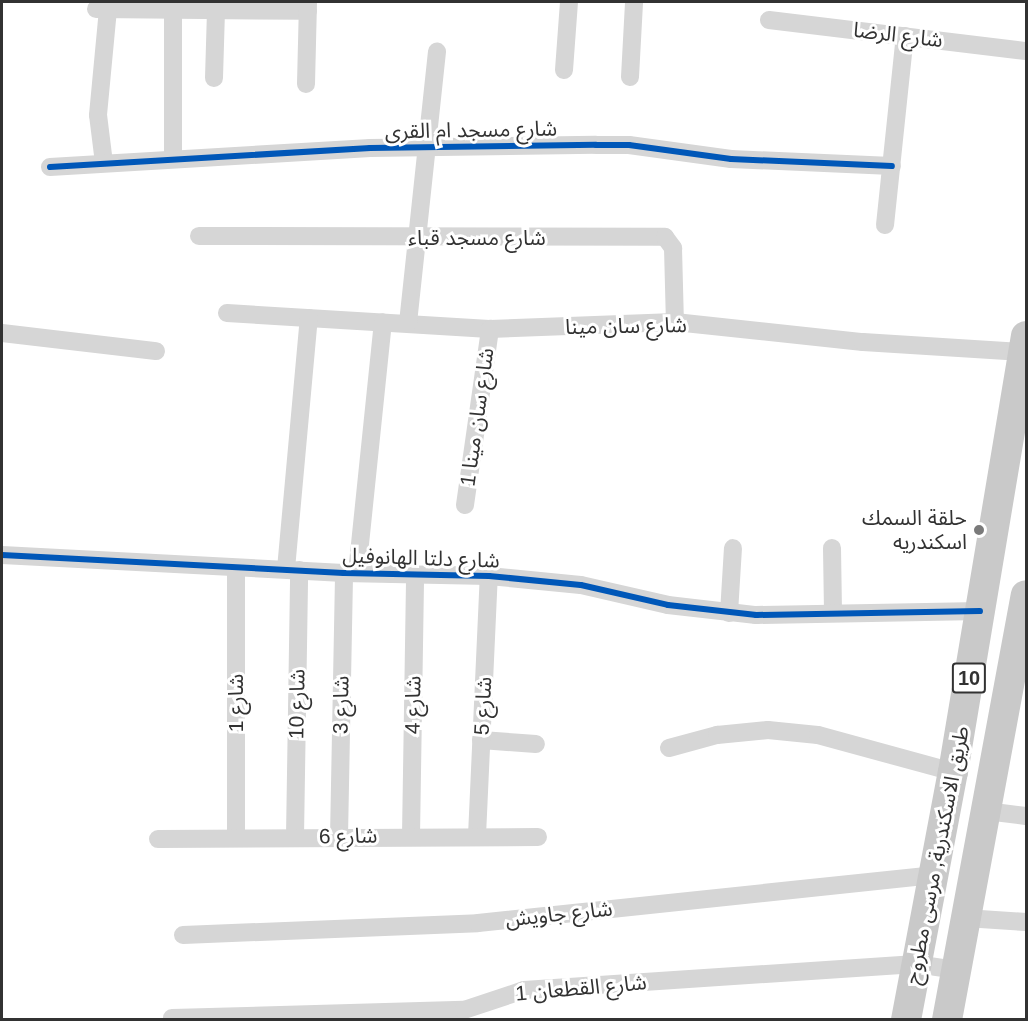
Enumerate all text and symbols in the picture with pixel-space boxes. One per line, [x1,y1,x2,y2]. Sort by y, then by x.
street label: شارع الرضا [852,17,944,53]
street label: شارع مسجد ام القرى [385,116,557,144]
street label: شارع مسجد قباء [408,225,546,251]
street label: شارع سان مينا [565,312,687,340]
street label: شارع سان مينا 1 [455,346,499,488]
place label: حلقة السمك اسكندريه [862,505,967,555]
marker: حلقة السمك اسكندريه [972,523,986,537]
street label: شارع دلتا الهانوفيل [342,543,500,573]
road number: 10 [951,661,987,695]
street label: شارع 10 [284,669,310,739]
street label: شارع 1 [223,674,249,732]
street label: شارع 3 [328,676,354,734]
street label: شارع 4 [400,676,426,734]
street label: شارع 5 [469,676,497,736]
street label: طريق الاسكندرية, مرسى مطروح [900,724,974,986]
street label: شارع 6 [319,823,377,849]
street label: شارع جاويش [504,896,614,932]
street label: شارع القطعان 1 [514,970,648,1006]

